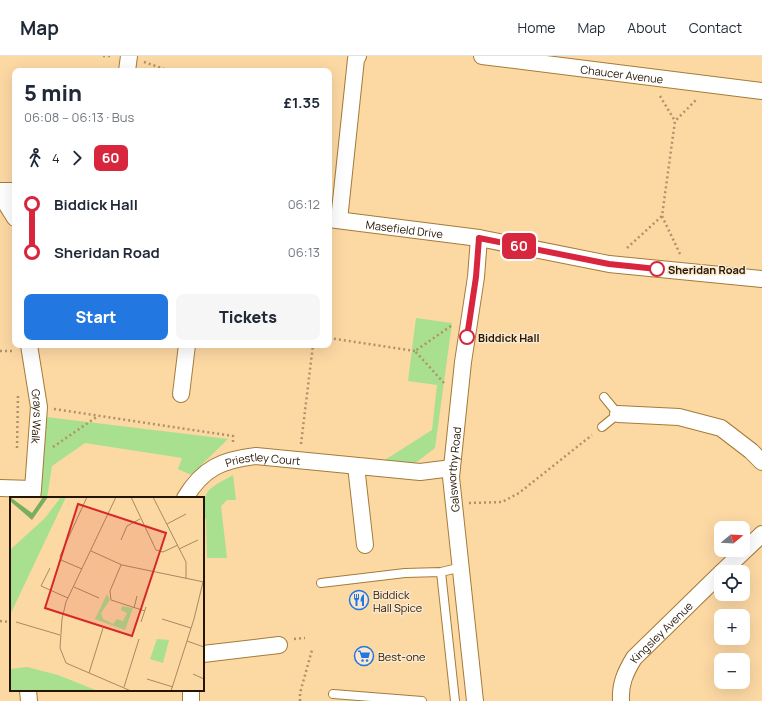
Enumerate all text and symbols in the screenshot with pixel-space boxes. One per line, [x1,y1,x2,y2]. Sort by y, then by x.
text: Map [20,15,59,41]
text: Home [518,18,555,37]
text: Map [577,18,605,37]
text: About [627,18,667,37]
text: Contact [689,18,742,37]
street label: Chaucer Avenue [580,61,665,86]
text: 5 min [24,78,82,108]
text: £1.35 [283,92,320,113]
text: 06:08 – 06:13 · Bus [24,108,134,126]
icon: walk [24,147,46,169]
icon: forward [66,147,88,169]
text: 60 [102,148,120,167]
text: 4 [52,149,60,167]
text: Biddick Hall [54,194,138,215]
text: 06:12 [288,195,320,213]
street label: Masefield Drive [365,216,444,241]
line badge: 60 [501,233,537,259]
text: 60 [510,236,528,255]
text: Sheridan Road [54,242,160,263]
text: 06:13 [288,243,320,261]
marker: Sheridan Road [649,261,665,277]
place label: Sheridan Road [668,262,746,277]
button: Start [24,294,168,340]
button: Tickets [176,294,320,340]
marker: Biddick Hall [459,329,475,345]
place label: Biddick Hall [478,330,540,345]
street label: Grays Walk [29,388,47,445]
street label: Galsworthy Road [443,426,464,513]
street label: Priestley Court [223,448,301,470]
inset map [10,497,204,691]
north arrow [714,521,750,557]
map controls [714,521,750,689]
button: locate [714,565,750,601]
place label: Biddick Hall Spice [373,587,423,615]
restaurant icon: Biddick Hall Spice [348,589,370,611]
street label: Kingsley Avenue [625,597,696,665]
button: + [714,609,750,645]
supermarket icon: Best-one [353,645,375,667]
place label: Best-one [378,649,426,664]
button: − [714,653,750,689]

